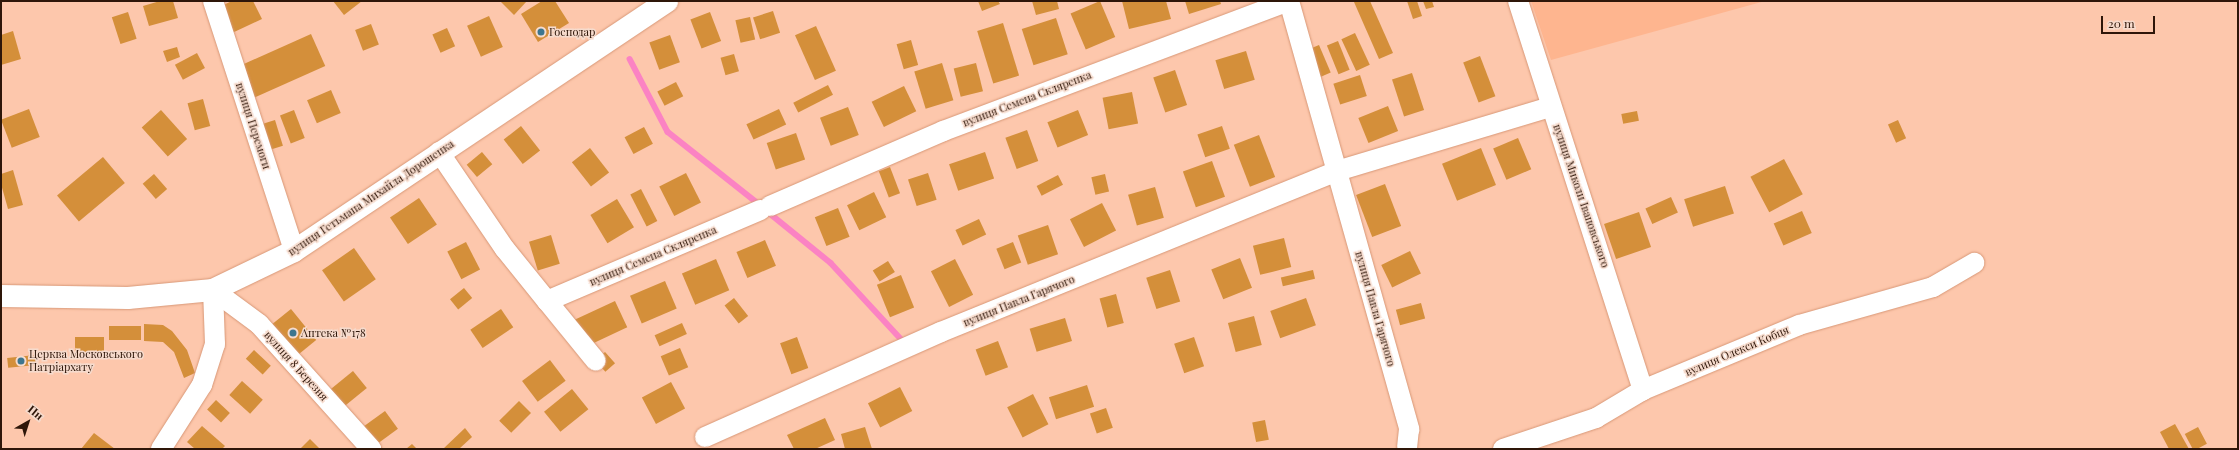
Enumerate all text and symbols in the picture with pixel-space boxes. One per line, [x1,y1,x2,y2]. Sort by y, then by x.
scale bar [2103,8,2157,34]
text: 20 m [2108,15,2135,31]
place label: Господар [549,25,595,39]
marker: Господар [536,27,546,37]
street label: вулиця Семена Скляренка [961,68,1093,130]
street label: вулиця Перемоги [233,81,273,171]
street label: вулиця Миколи Івановського [1550,123,1612,269]
street label: вулиця Гетьмана Михайла Дорошенка [286,137,456,259]
street label: вулиця Семена Скляренка [588,223,718,289]
street label: вулиця Павла Гарячого [1352,250,1398,368]
street label: вулиця Павла Гарячого [961,273,1077,329]
street label: вулиця Олекси Кобця [1683,323,1791,379]
place label: Аптека №178 [301,326,366,340]
street label: вулиця 8 Березня [261,328,331,404]
marker: Аптека №178 [288,328,298,338]
place label: Церква Московського Патріархату [29,348,143,374]
marker: Церква Московського Патріархату [16,356,26,366]
text: Пн [25,401,47,423]
north arrow [8,402,48,442]

